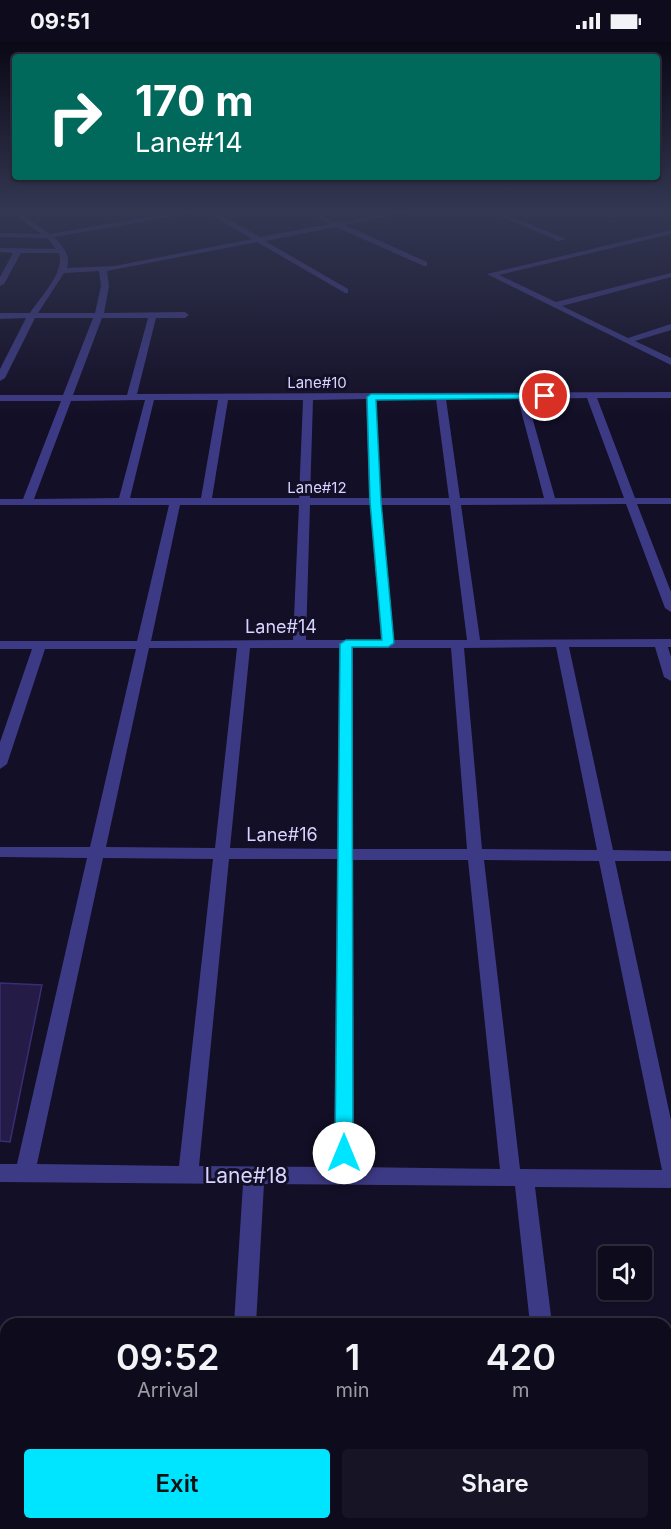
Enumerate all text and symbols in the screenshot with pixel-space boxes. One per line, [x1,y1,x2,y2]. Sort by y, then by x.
text: 09:51 [30,8,90,34]
text: 170 m [135,75,253,126]
icon: right [36,78,114,156]
text: Lane#14 [135,126,243,159]
pin [519,370,570,421]
street label: Lane#10 [287,373,347,392]
icon: arrive [528,379,561,412]
street label: Lane#12 [287,478,347,497]
street label: Lane#14 [245,616,317,637]
street label: Lane#16 [246,824,318,845]
position arrow [312,1121,376,1185]
street label: Lane#18 [204,1163,288,1188]
map controls [598,1246,652,1300]
button: sound [598,1246,652,1300]
text: 09:52 [116,1335,219,1379]
text: 1 [345,1335,360,1379]
text: 420 [486,1335,556,1379]
text: Arrival [137,1378,199,1402]
text: min [335,1378,370,1402]
text: m [512,1378,530,1402]
button: Exit [24,1449,330,1518]
button: Share [342,1449,648,1518]

